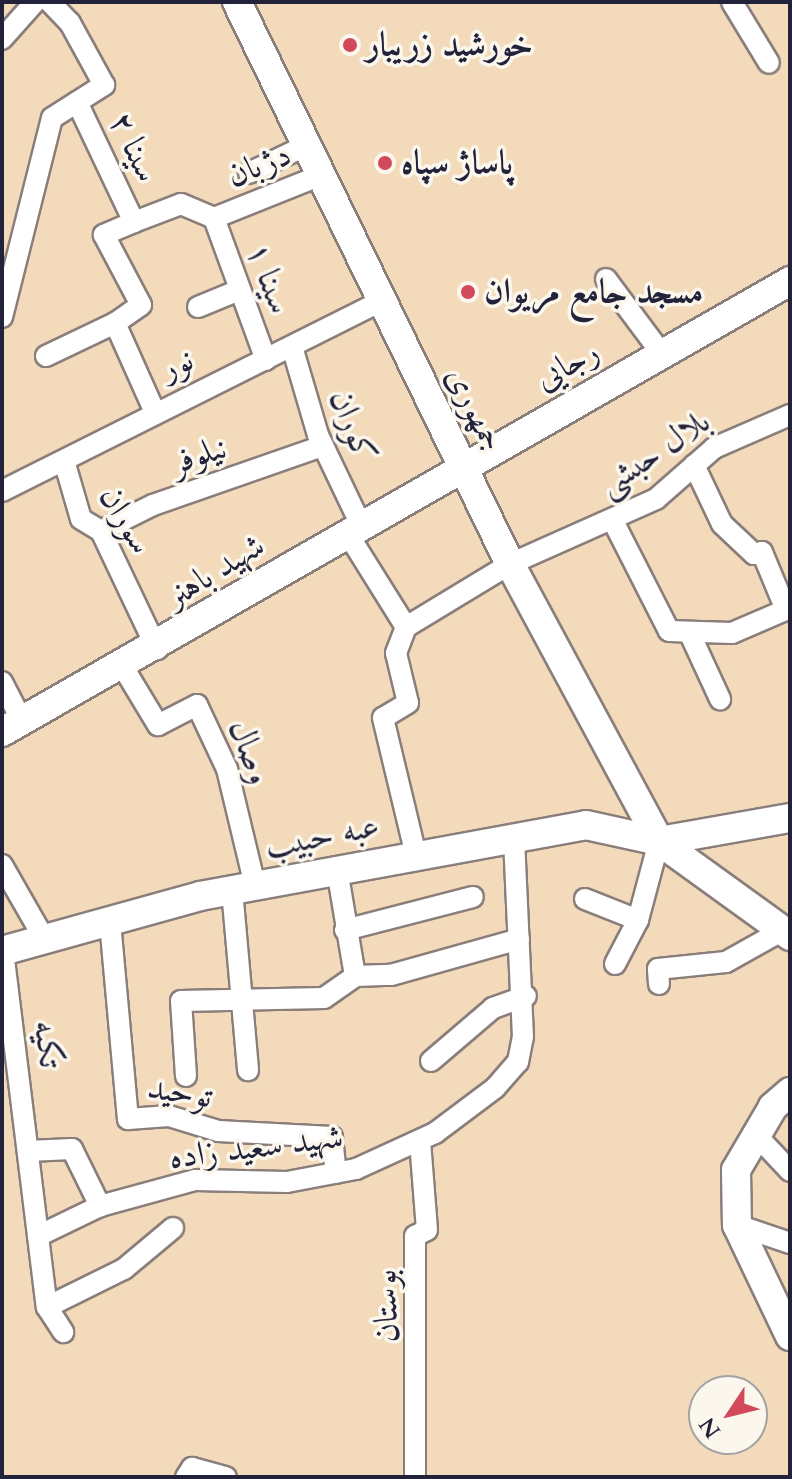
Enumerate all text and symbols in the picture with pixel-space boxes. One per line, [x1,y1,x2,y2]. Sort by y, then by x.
place label: خورشید زریبار [366,25,533,65]
marker: خورشید زریبار [341,36,359,54]
street label: سینا ۲ [100,105,168,189]
street label: دژبان [221,134,297,196]
place label: پاساژ سپاه [401,143,513,183]
marker: پاساژ سپاه [376,154,394,172]
street label: سینا ۱ [237,237,301,319]
place label: مسجد جامع مریوان [484,272,703,312]
marker: مسجد جامع مریوان [459,283,477,301]
street label: رجایی [528,331,606,399]
street label: نور [154,339,200,389]
street label: جمهوری [437,360,513,458]
street label: کوران [321,384,385,468]
street label: بلال حبشی [590,401,718,505]
street label: نیلوفر [166,427,232,483]
street label: سوران [90,479,162,561]
street label: شهید باهنر [158,525,272,617]
street label: وصال [220,714,280,790]
street label: عبه حبیب [261,805,383,867]
street label: تکیه [25,1018,71,1070]
street label: توحید [145,1067,215,1117]
street label: شهید سعید زاده [167,1116,345,1178]
street label: بوستان [364,1269,408,1343]
north arrow [688,1375,768,1455]
text: N [692,1411,728,1444]

